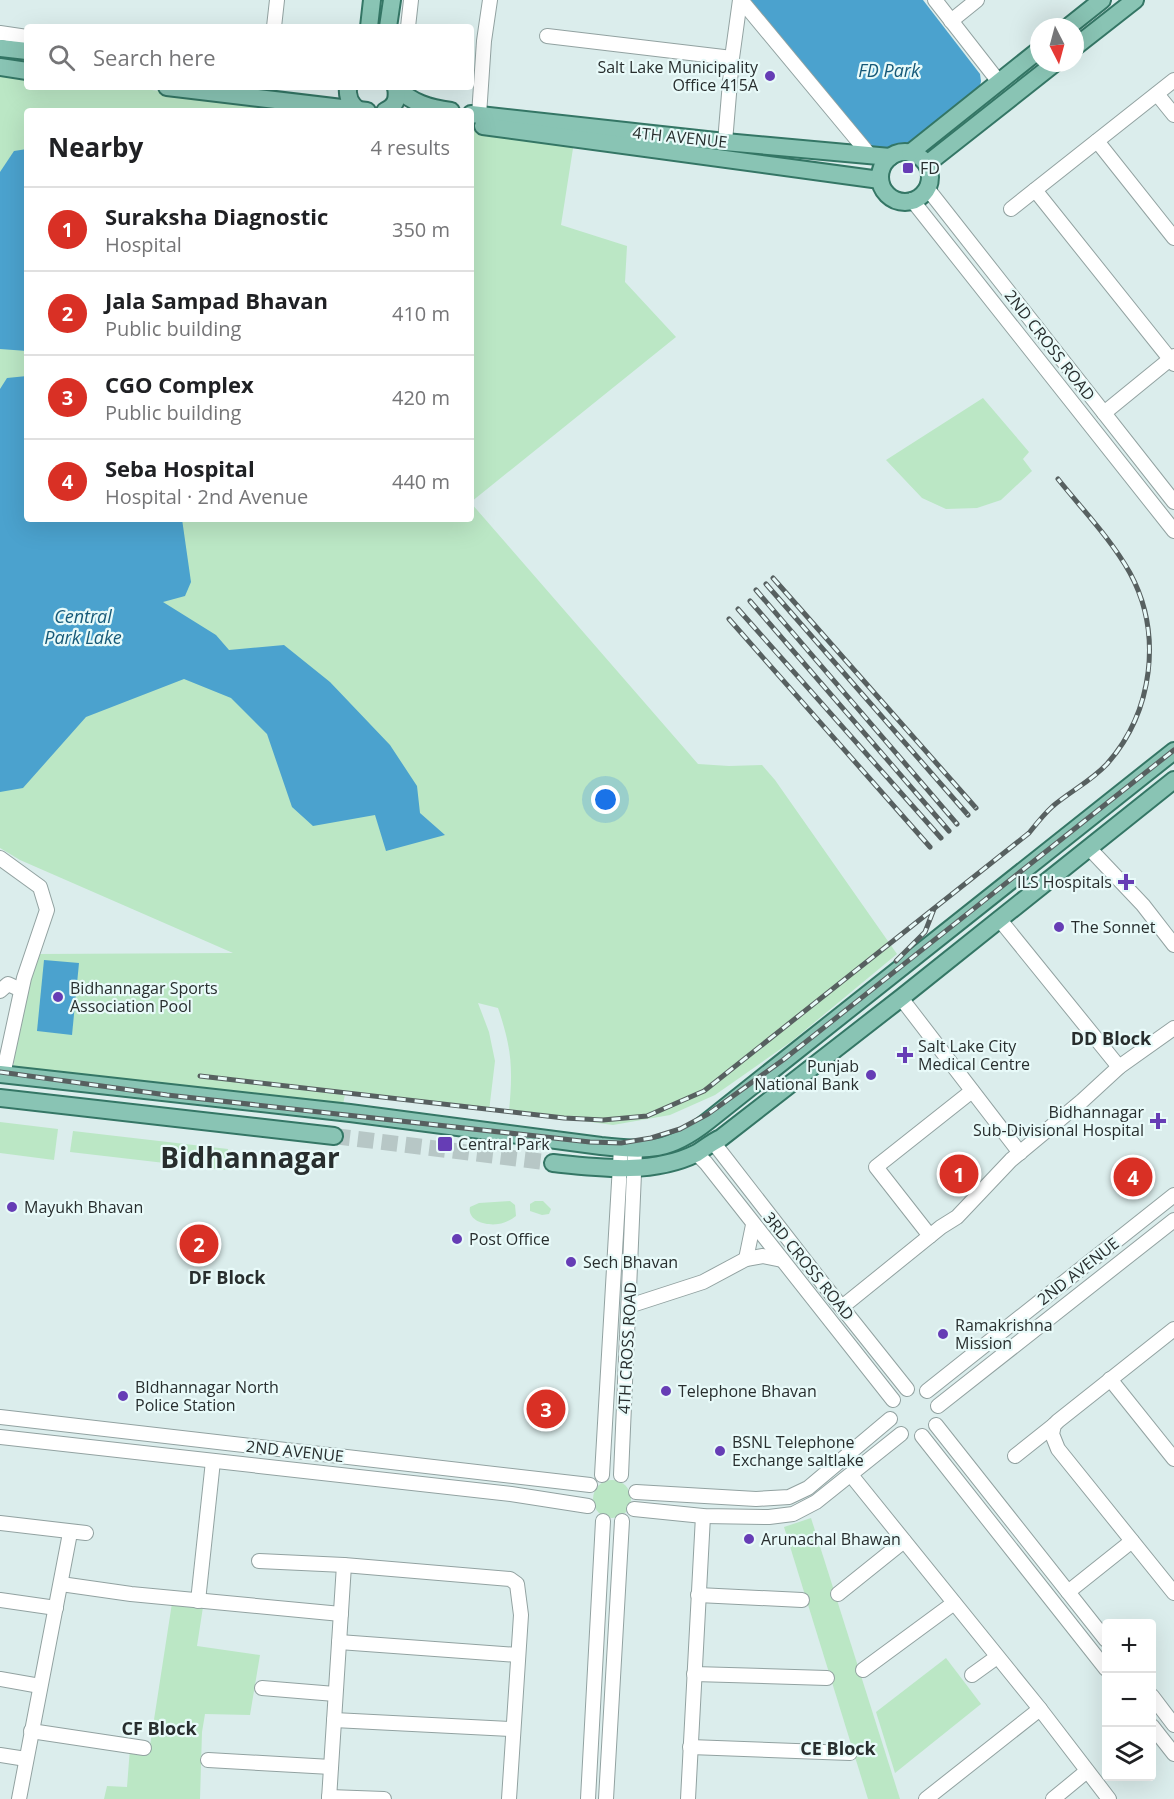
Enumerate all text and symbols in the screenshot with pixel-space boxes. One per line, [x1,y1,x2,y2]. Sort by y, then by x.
north arrow [1030,18,1084,72]
search box [24,24,474,90]
icon: search [45,41,78,74]
text: Search here [93,42,216,72]
place label: Salt Lake Municipality Office 415A [597,56,759,96]
water label: FD Park [858,58,921,82]
marker: Salt Lake Municipality Office 415A [763,69,777,83]
street label: 4TH AVENUE [632,121,728,153]
text: Nearby [48,129,143,165]
text: 4 results [370,134,450,161]
place label: FD [920,157,940,179]
marker: FD [901,161,915,175]
text: Suraksha Diagnostic [105,201,328,231]
text: 1 [62,216,73,243]
text: 350 m [392,216,450,243]
text: Hospital [105,231,182,258]
text: Jala Sampad Bhavan [105,285,328,315]
street label: 2ND CROSS ROAD [1000,285,1100,405]
text: 2 [62,300,73,327]
text: 410 m [392,300,450,327]
text: Public building [105,315,241,342]
text: CGO Complex [105,369,254,399]
text: 3 [62,384,73,411]
text: 420 m [392,384,450,411]
text: Public building [105,399,241,426]
text: Seba Hospital [105,453,255,483]
text: 4 [62,468,73,495]
text: 440 m [392,468,450,495]
text: Hospital · 2nd Avenue [105,483,308,510]
water label: Central Park Lake [44,604,122,649]
your location [591,785,620,814]
place label: ILS Hospitals [1017,871,1112,893]
marker: ILS Hospitals [1117,873,1135,891]
place label: The Sonnet [1071,916,1156,938]
marker: The Sonnet [1052,920,1066,934]
place label: Bidhannagar Sports Association Pool [70,977,218,1017]
marker: Bidhannagar Sports Association Pool [51,990,65,1004]
district label: DD Block [1071,1026,1152,1050]
place label: Salt Lake City Medical Centre [918,1035,1030,1075]
marker: Salt Lake City Medical Centre [896,1046,914,1064]
place label: Punjab National Bank [754,1055,860,1095]
marker: Punjab National Bank [864,1068,878,1082]
place label: Bidhannagar Sub-Divisional Hospital [973,1101,1144,1141]
marker: Bidhannagar Sub-Divisional Hospital [1149,1112,1167,1130]
place label: Central Park [458,1133,550,1155]
marker: Central Park [436,1135,454,1153]
district label: Bidhannagar [160,1138,340,1176]
pin: 1 [940,1152,978,1196]
pin: 4 [1114,1154,1152,1200]
place label: Mayukh Bhavan [24,1196,143,1218]
marker: Mayukh Bhavan [5,1200,19,1214]
street label: 3RD CROSS ROAD [759,1207,859,1325]
pin: 2 [180,1222,218,1266]
place label: Post Office [469,1228,550,1250]
marker: Post Office [450,1232,464,1246]
street label: 2ND AVENUE [1033,1232,1123,1310]
place label: Sech Bhavan [583,1251,678,1273]
marker: Sech Bhavan [564,1255,578,1269]
district label: DF Block [188,1265,266,1289]
street label: 4TH CROSS ROAD [613,1281,641,1415]
place label: Ramakrishna Mission [955,1314,1053,1354]
marker: Ramakrishna Mission [936,1327,950,1341]
place label: BIdhannagar North Police Station [135,1376,279,1416]
place label: Telephone Bhavan [678,1380,817,1402]
marker: Telephone Bhavan [659,1384,673,1398]
pin: 3 [526,1386,566,1432]
marker: BIdhannagar North Police Station [116,1389,130,1403]
place label: BSNL Telephone Exchange saltlake [732,1431,864,1471]
street label: 2ND AVENUE [245,1435,345,1467]
marker: BSNL Telephone Exchange saltlake [713,1444,727,1458]
place label: Arunachal Bhawan [761,1528,901,1550]
marker: Arunachal Bhawan [742,1532,756,1546]
map controls [1102,1619,1156,1781]
button: + [1102,1619,1156,1673]
button: − [1102,1673,1156,1727]
district label: CF Block [121,1716,197,1740]
button: layers [1102,1727,1156,1781]
district label: CE Block [800,1736,877,1760]

